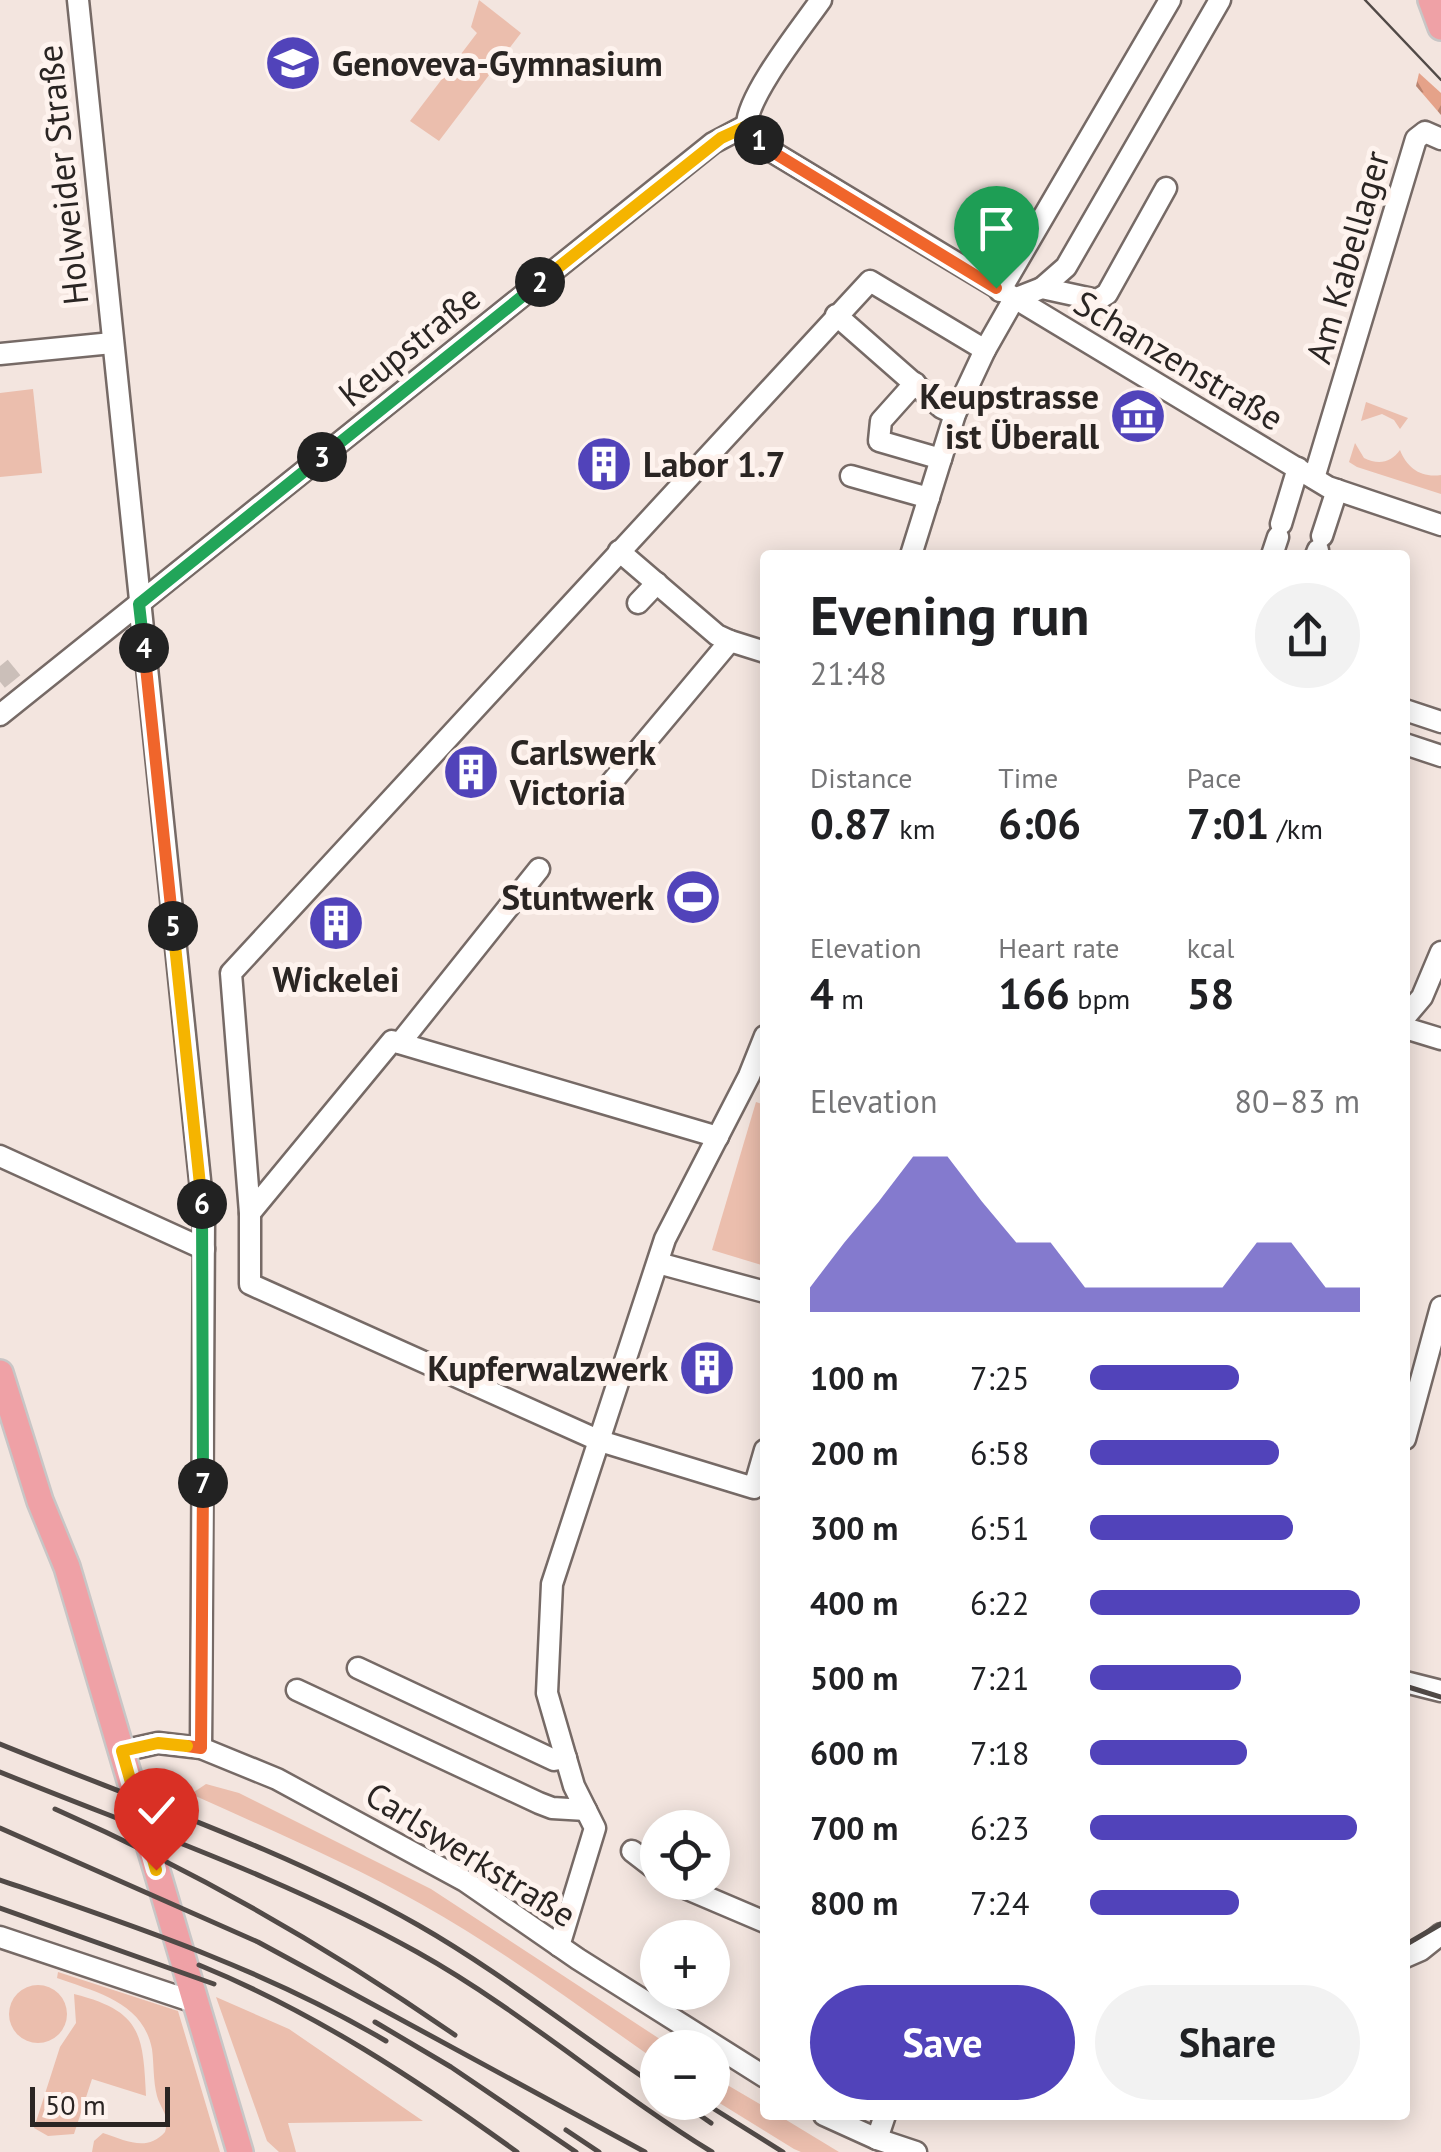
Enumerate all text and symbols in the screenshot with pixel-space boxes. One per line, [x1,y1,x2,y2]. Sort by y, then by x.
school or university icon: Genoveva-Gymnasium [263,33,323,93]
place label: Genoveva-Gymnasium [332,40,663,86]
street label: Holweider Straße [25,43,99,307]
pin: 1 [734,115,784,165]
text: 1 [751,121,767,158]
street label: Am Kabellager [1295,145,1399,369]
pin [954,186,1039,289]
icon: arrive [969,201,1024,256]
pin: 2 [515,257,565,307]
text: 2 [532,263,548,300]
street label: Keupstraße [329,274,489,416]
street label: Schanzenstraße [1066,279,1292,441]
place label: Keupstrasse ist Überall [920,373,1100,459]
museum icon: Keupstrasse ist Überall [1108,386,1168,446]
pin: 3 [297,432,347,482]
building icon: Labor 1.7 [574,434,634,494]
text: 3 [314,438,330,475]
place label: Labor 1.7 [643,441,785,487]
text: Evening run [810,579,1090,650]
button: share [1255,583,1360,688]
pin: 4 [119,623,169,673]
text: 4 [136,629,152,666]
text: 21:48 [810,652,887,694]
place label: Carlswerk Victoria [509,729,657,815]
building icon: Carlswerk Victoria [441,742,501,802]
text: Distance [810,759,913,796]
text: Time [998,759,1058,796]
text: Pace [1187,759,1241,796]
text: 0.87 [810,796,892,851]
text: 6:06 [998,796,1081,851]
text: 7:01 [1187,796,1269,851]
text: km [892,810,935,847]
text: /km [1269,810,1323,847]
sports icon: Stuntwerk [663,867,723,927]
place label: Stuntwerk [502,874,655,920]
building icon: Wickelei [306,893,366,953]
pin: 5 [148,901,198,951]
text: 5 [165,907,181,944]
text: Elevation [810,929,922,966]
text: Heart rate [998,929,1119,966]
text: kcal [1187,929,1234,966]
place label: Wickelei [273,956,399,1002]
text: 4 [810,966,834,1021]
text: 166 [998,966,1070,1021]
text: 58 [1187,966,1234,1021]
text: m [834,980,864,1017]
text: bpm [1070,980,1130,1017]
text: Elevation [810,1080,937,1122]
text: 80–83 m [1235,1080,1360,1122]
pin: 6 [177,1179,227,1229]
text: 6 [194,1185,210,1222]
building icon: Kupferwalzwerk [677,1338,737,1398]
place label: Kupferwalzwerk [427,1345,669,1391]
text: 100 m [810,1357,898,1399]
text: 7:25 [970,1357,1029,1399]
text: 200 m [810,1432,898,1474]
text: 6:58 [970,1432,1029,1474]
pin: 7 [178,1458,228,1508]
text: 7 [195,1464,211,1501]
text: 300 m [810,1507,898,1549]
text: 6:51 [970,1507,1029,1549]
text: 400 m [810,1582,898,1624]
text: 6:22 [970,1582,1029,1624]
text: 500 m [810,1657,898,1699]
text: 7:21 [970,1657,1029,1699]
text: 600 m [810,1732,898,1774]
text: 7:18 [970,1732,1029,1774]
pin [114,1768,199,1871]
street label: Carlswerkstraße [357,1771,585,1937]
icon: check [129,1783,184,1838]
text: 700 m [810,1807,898,1849]
text: 6:23 [970,1807,1029,1849]
map controls [640,1810,730,2120]
button: locate [640,1810,730,1900]
text: 800 m [810,1882,898,1924]
text: 7:24 [970,1882,1029,1924]
button: + [640,1920,730,2010]
button: Save [810,1985,1075,2100]
button: Share [1095,1985,1360,2100]
button: − [640,2030,730,2120]
scale bar [30,2082,170,2126]
text: 50 m [45,2086,106,2123]

